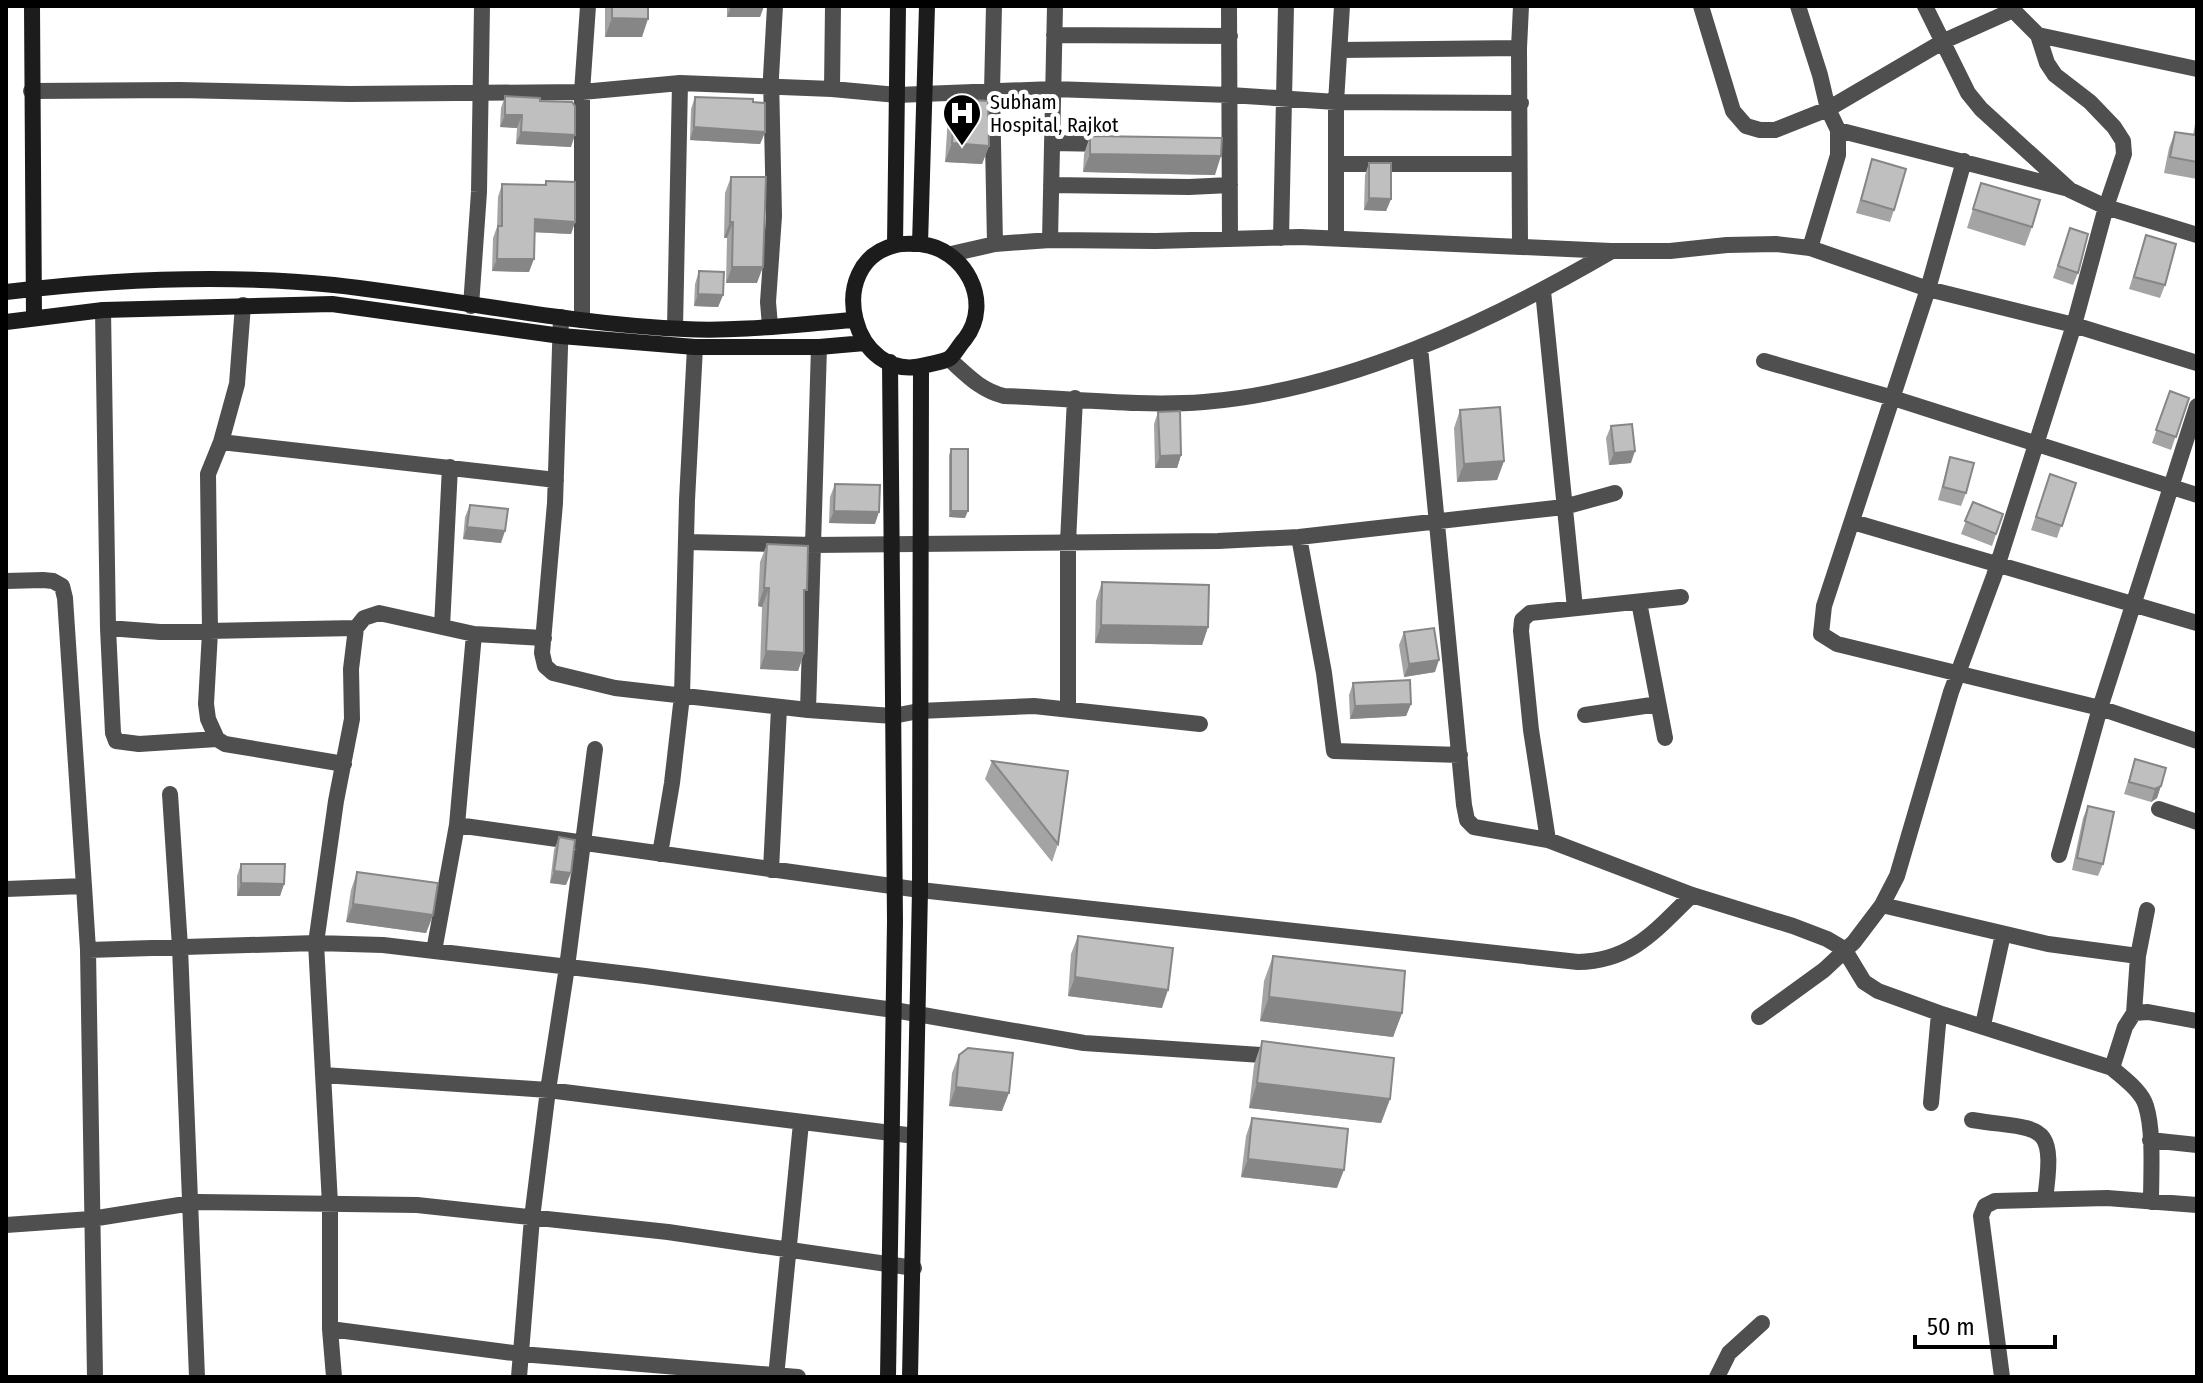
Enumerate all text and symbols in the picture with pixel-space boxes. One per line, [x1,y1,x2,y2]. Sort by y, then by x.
place label: Subham Hospital, Rajkot [990,90,1119,137]
hospital icon: Subham Hospital, Rajkot [941,92,983,147]
scale bar [1915,1299,2055,1349]
text: 50 m [1927,1313,1975,1341]

